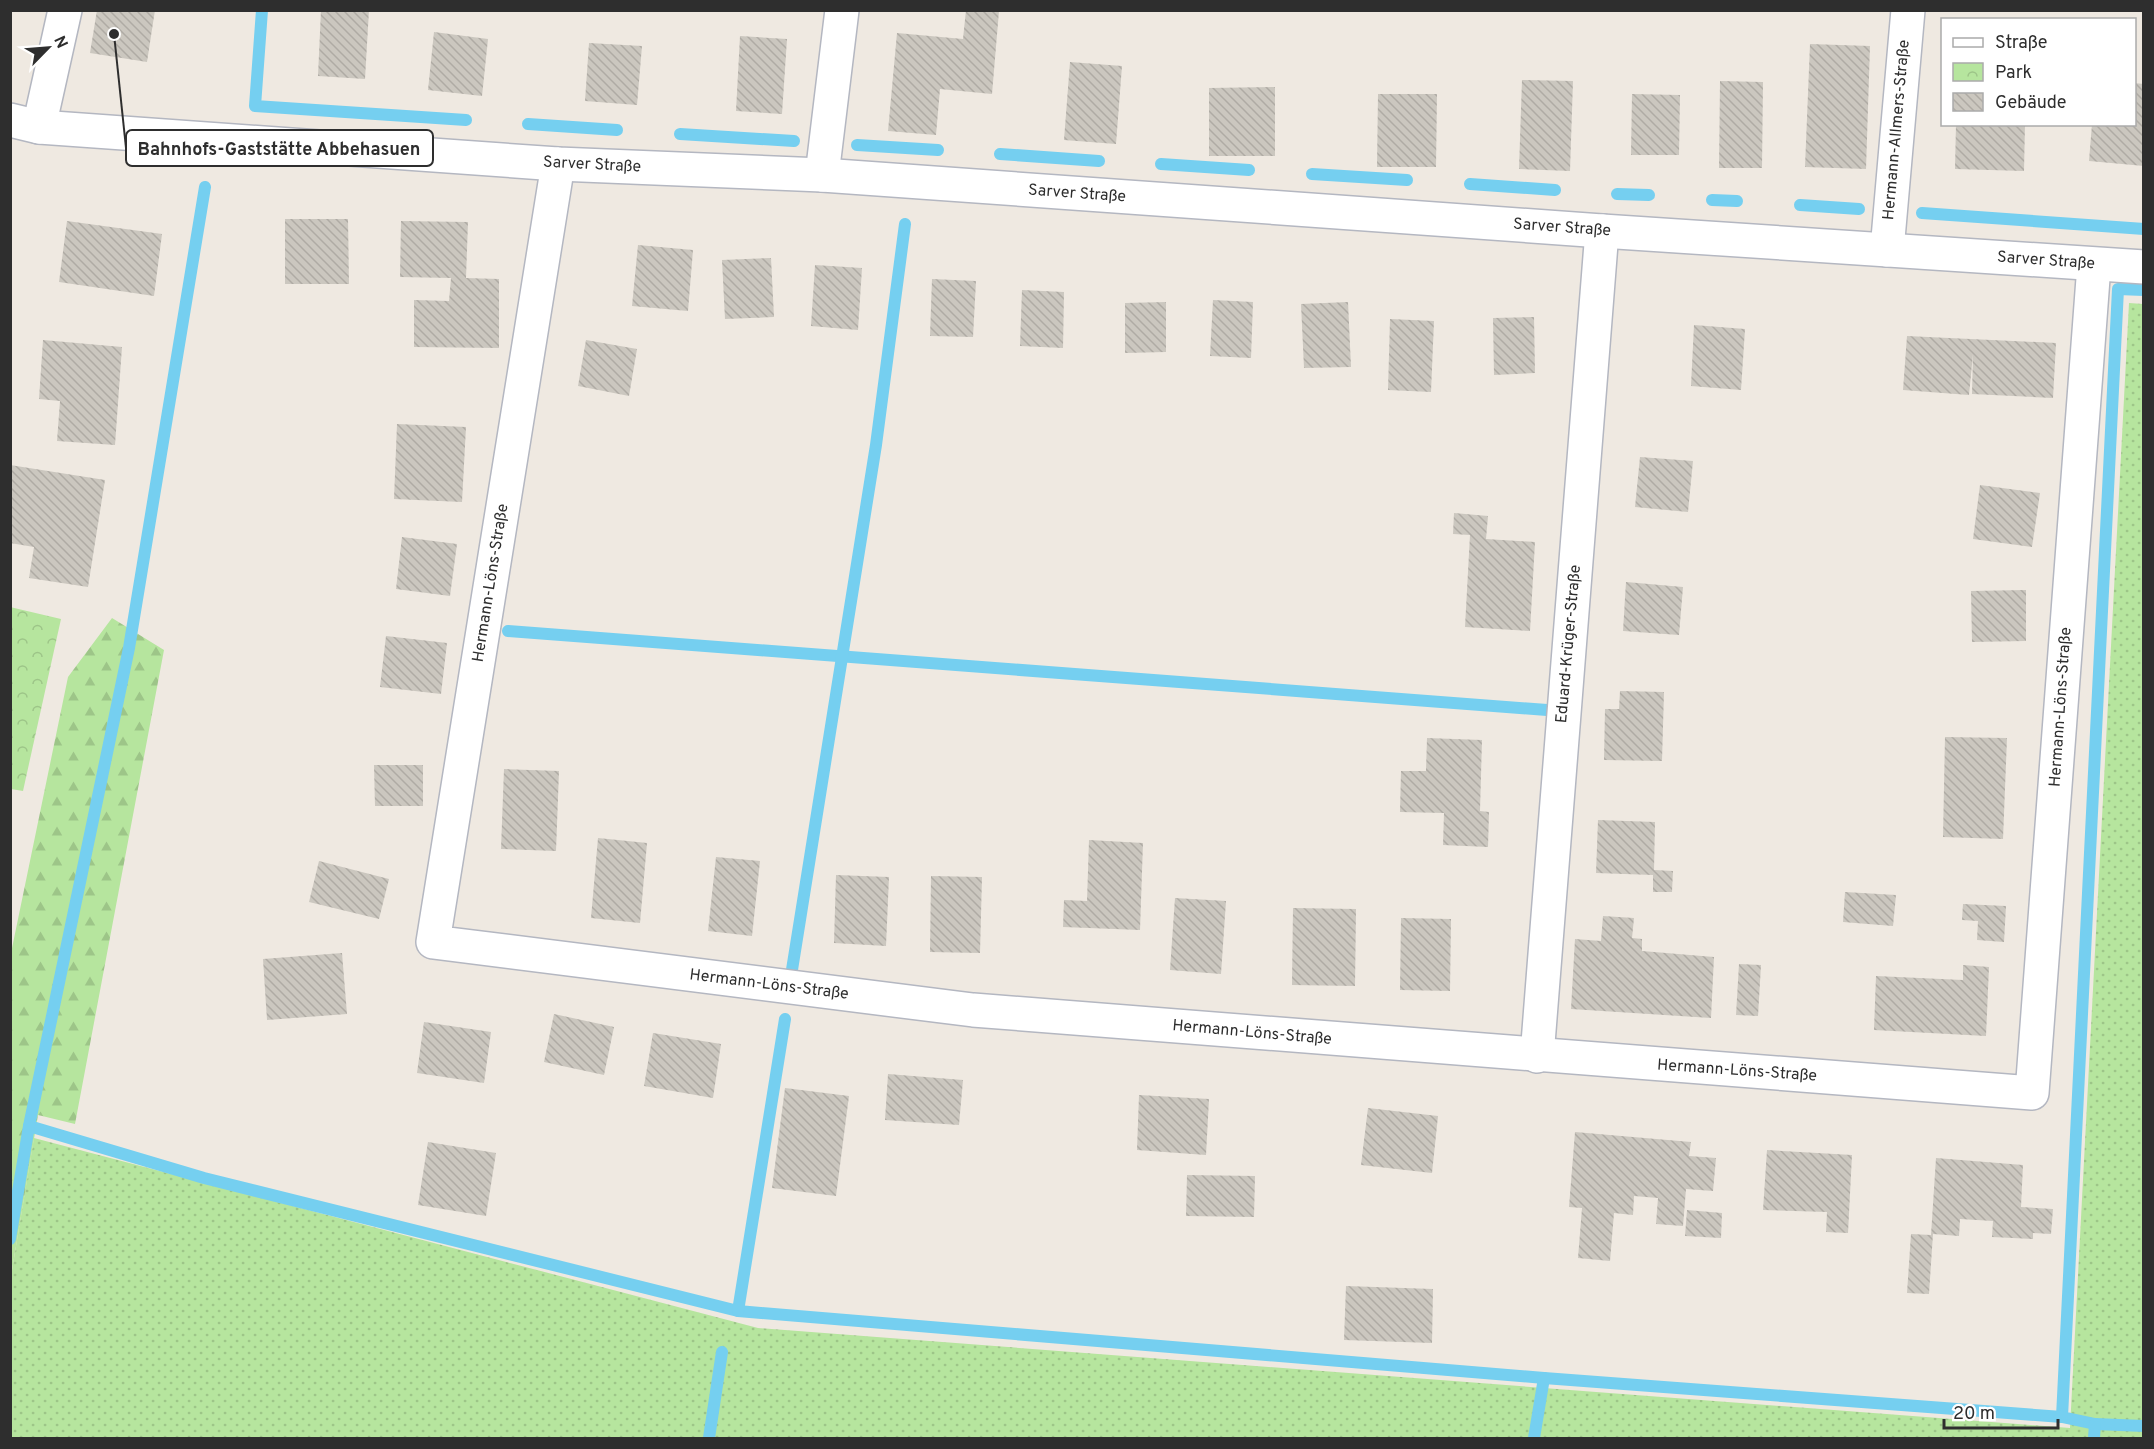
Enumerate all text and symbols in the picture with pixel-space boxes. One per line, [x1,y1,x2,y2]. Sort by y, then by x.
north arrow [18,18,78,78]
legend [1941,18,2136,126]
text: Straße [1995,32,2047,55]
text: N [48,33,71,52]
street label: Hermann-Allmers-Straße [1879,39,1915,221]
text: Park [1995,62,2032,85]
text: Gebäude [1995,92,2067,115]
callout: Bahnhofs-Gaststätte Abbehasuen [126,130,433,166]
text: Bahnhofs-Gaststätte Abbehasuen [138,139,420,162]
street label: Sarver Straße [543,152,641,178]
street label: Sarver Straße [1027,181,1127,207]
street label: Sarver Straße [1512,215,1612,241]
street label: Sarver Straße [1996,248,2096,274]
street label: Hermann-Löns-Straße [469,502,513,664]
street label: Eduard-Krüger-Straße [1552,564,1586,724]
street label: Hermann-Löns-Straße [2045,626,2077,788]
street label: Hermann-Löns-Straße [688,965,850,1005]
street label: Hermann-Löns-Straße [1171,1016,1333,1050]
street label: Hermann-Löns-Straße [1656,1055,1818,1087]
scale bar [1944,1392,2058,1430]
text: 20 m [1953,1403,1995,1426]

